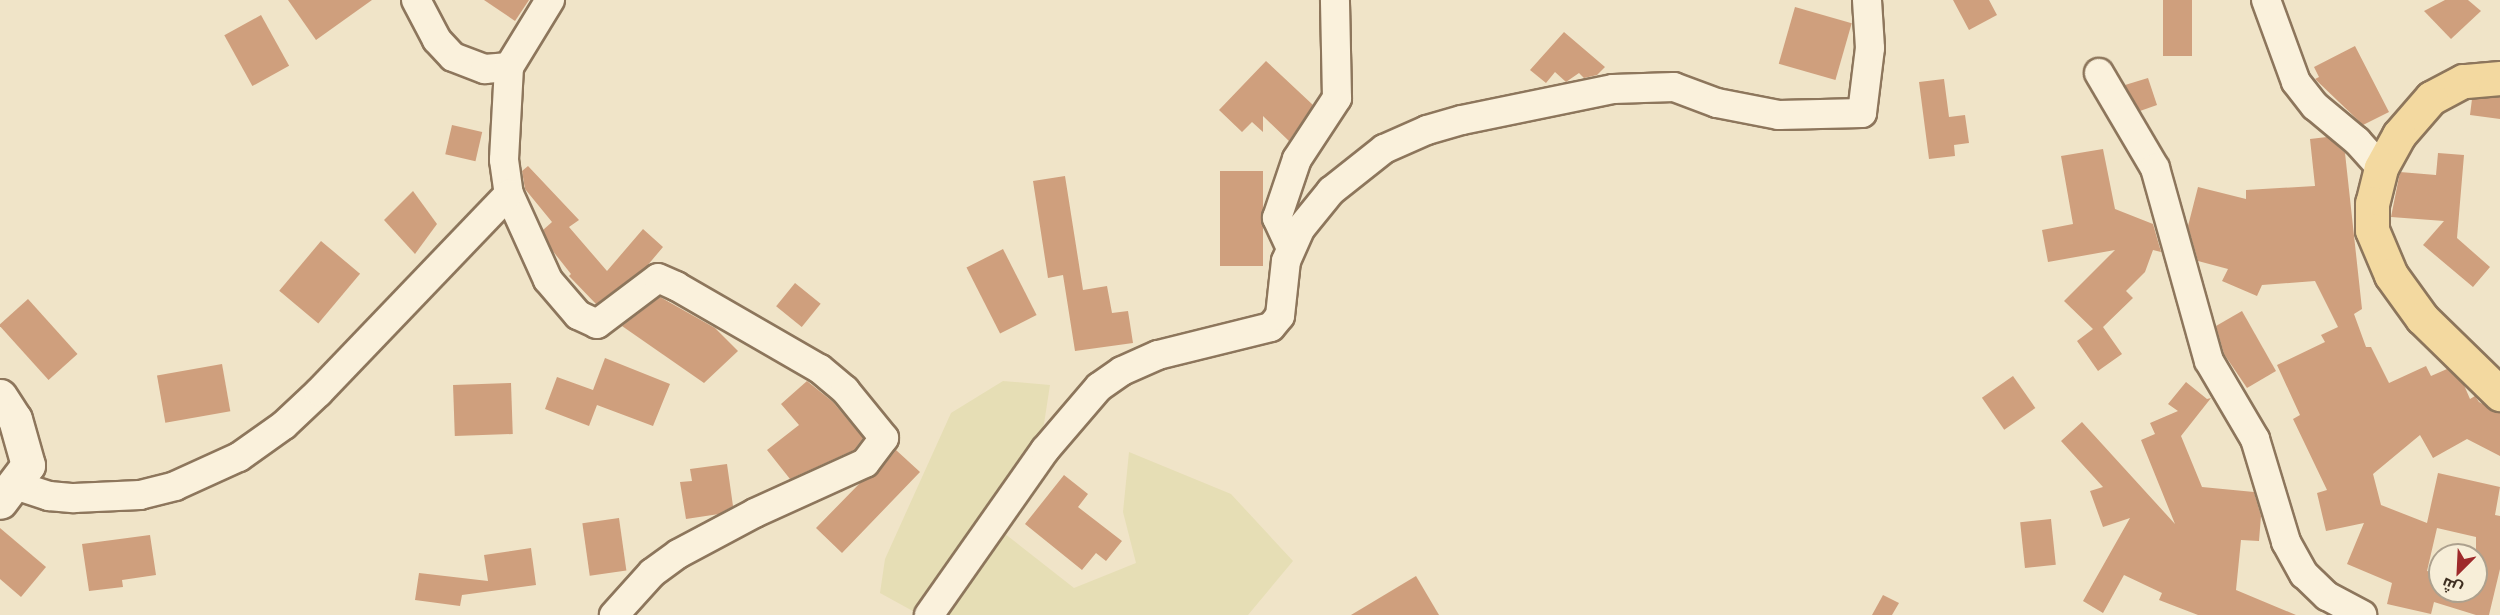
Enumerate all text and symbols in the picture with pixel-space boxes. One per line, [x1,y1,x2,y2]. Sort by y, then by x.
north arrow [2428,543,2488,603]
text: ش [2437,572,2466,603]

